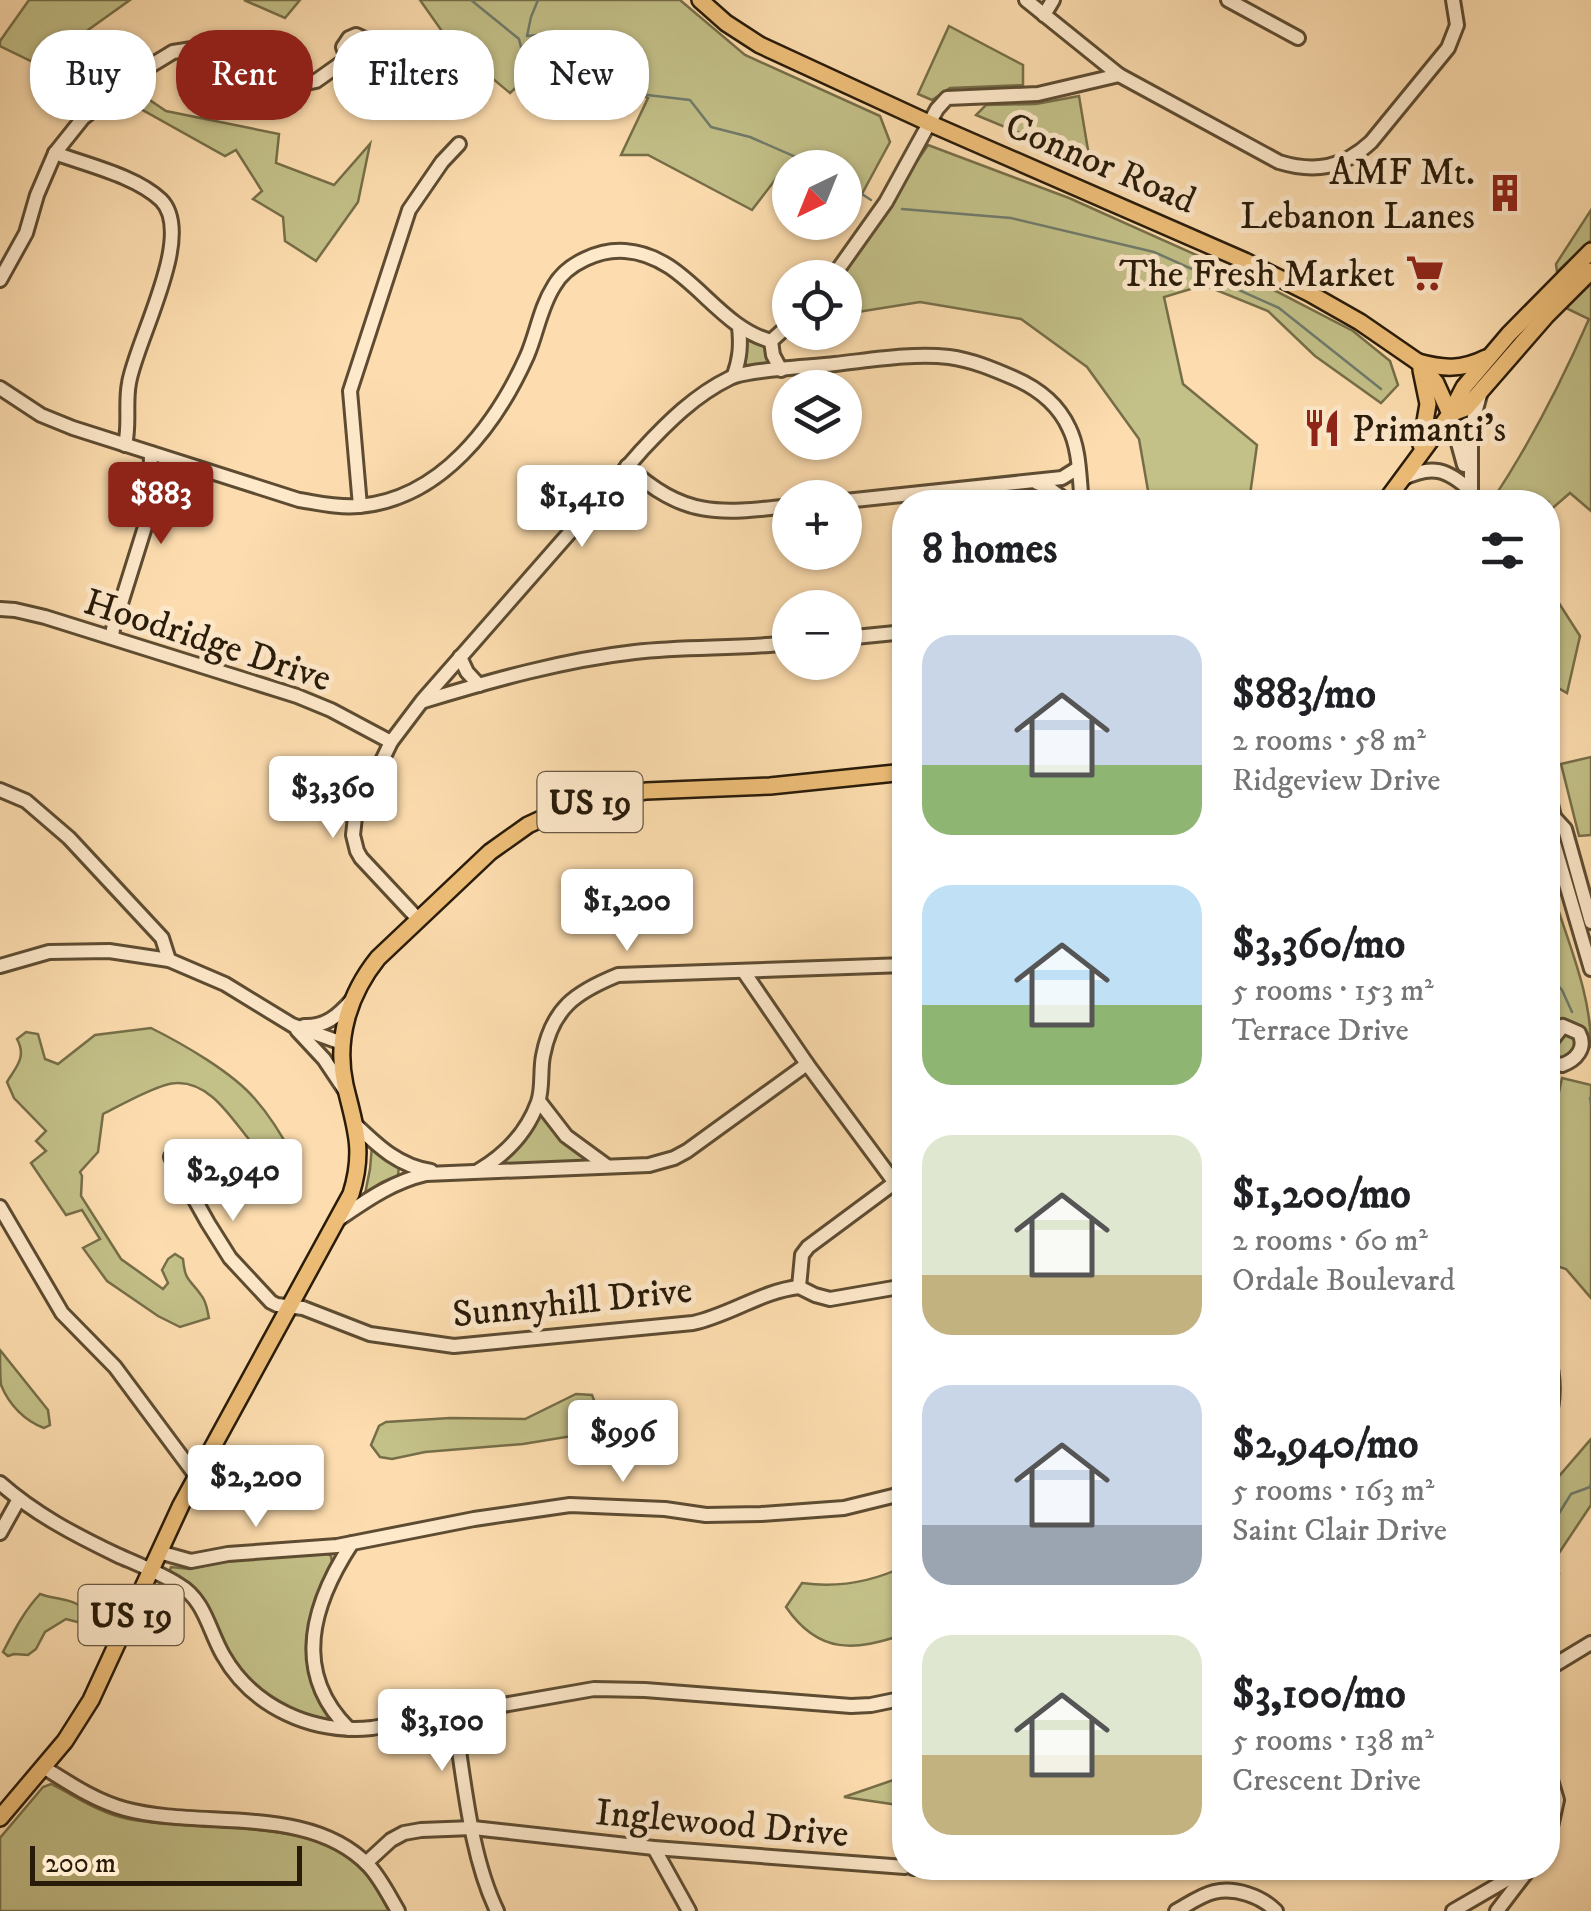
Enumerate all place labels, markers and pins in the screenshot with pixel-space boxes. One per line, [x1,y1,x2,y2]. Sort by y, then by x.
place label: AMF Mt. Lebanon Lanes [1240,149,1475,241]
building icon: AMF Mt. Lebanon Lanes [1484,172,1526,214]
place label: The Fresh Market [1119,251,1395,299]
supermarket icon: The Fresh Market [1404,252,1446,294]
place label: Primanti's [1352,406,1506,454]
restaurant icon: Primanti's [1301,407,1343,449]
pin: $883 [102,462,220,547]
pin: $1,410 [501,465,663,550]
pin: $3,360 [252,756,414,841]
pin: $1,200 [546,869,708,954]
pin: $2,940 [152,1139,314,1224]
pin: $996 [564,1400,682,1485]
pin: $2,200 [175,1445,337,1530]
pin: $3,100 [361,1689,523,1774]

